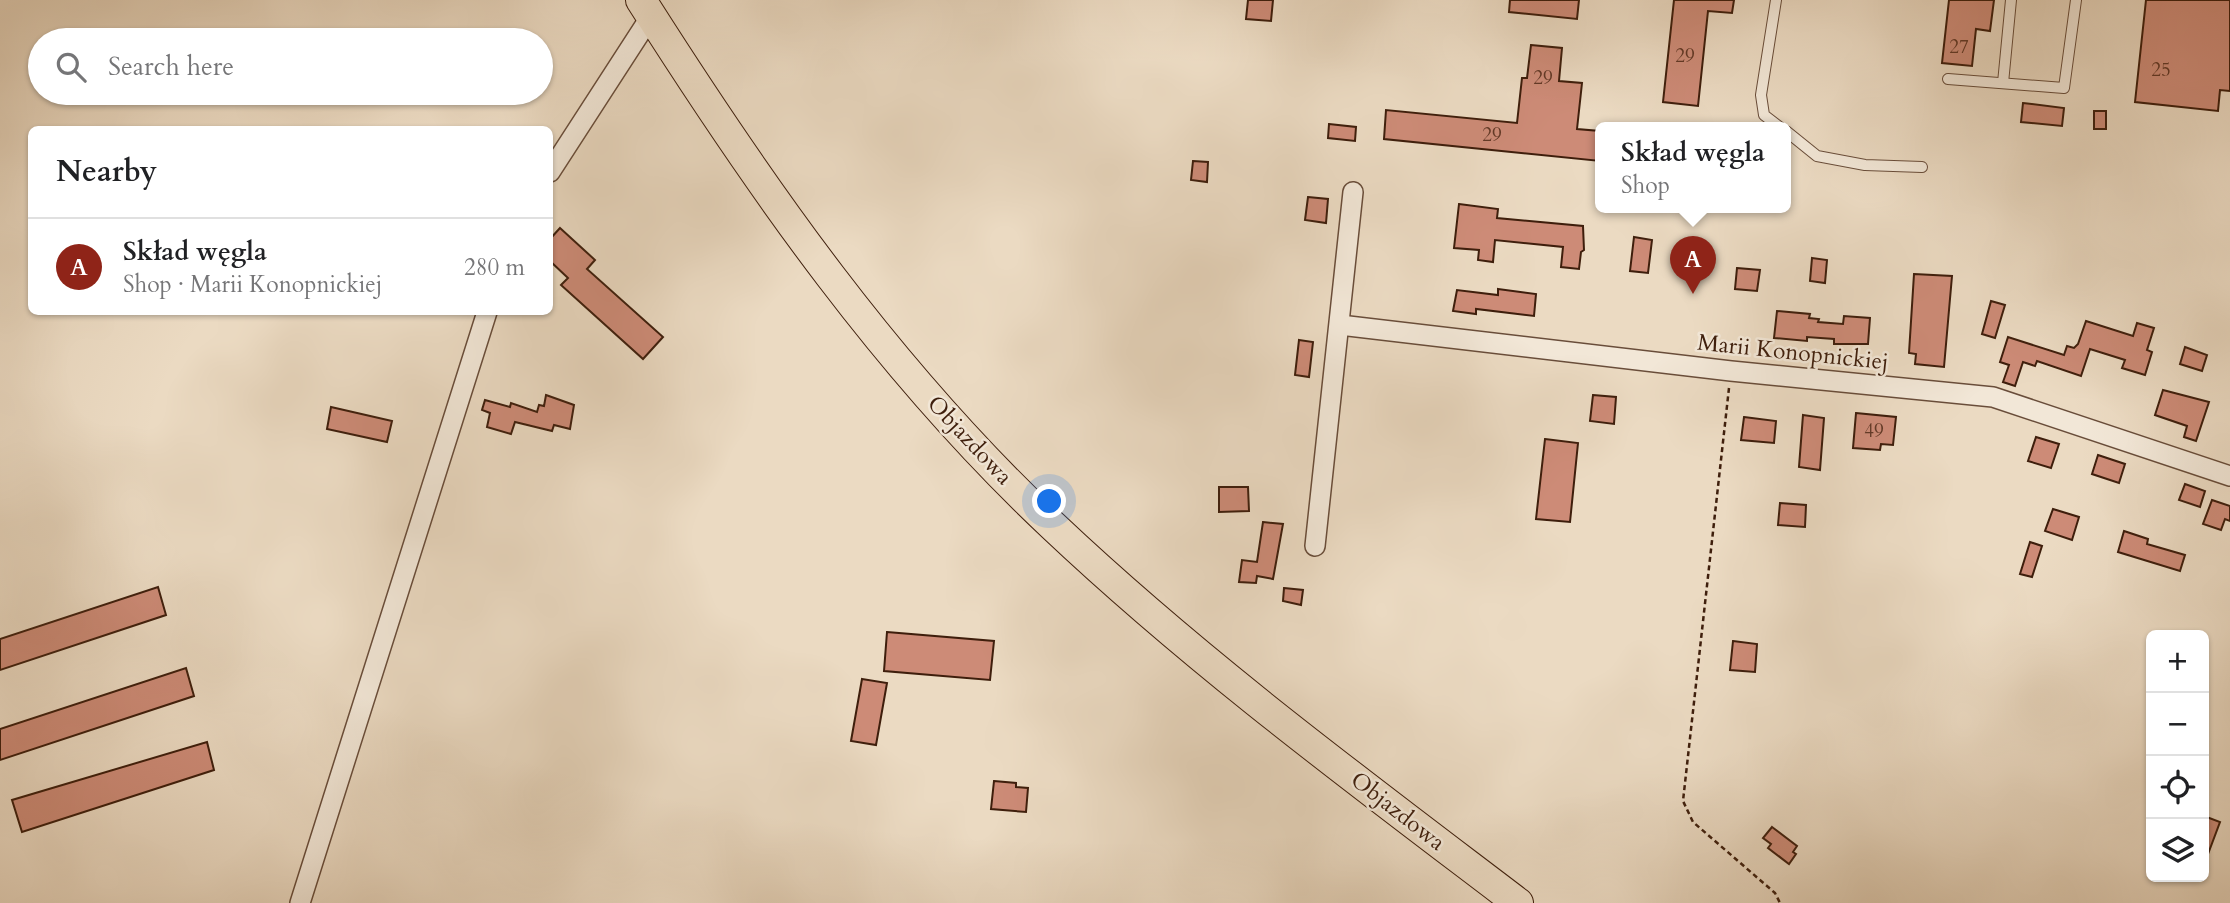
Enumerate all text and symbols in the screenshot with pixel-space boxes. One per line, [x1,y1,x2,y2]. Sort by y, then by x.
search box [28,28,553,105]
house number: 27 [1949,34,1969,60]
house number: 29 [1675,43,1695,69]
icon: search [52,48,90,86]
text: Search here [108,49,234,84]
house number: 25 [2151,57,2171,83]
house number: 29 [1533,65,1553,91]
house number: 29 [1482,122,1502,148]
popup [1595,122,1791,213]
text: Skład węgla [1621,135,1765,170]
text: Nearby [56,151,157,192]
text: Shop [1621,170,1670,201]
text: Skład węgla [123,234,267,269]
pin: A [1670,236,1716,294]
text: A [70,252,88,283]
text: 280 m [464,252,525,283]
text: Shop · Marii Konopnickiej [123,269,382,300]
street label: Marii Konopnickiej [1696,327,1890,377]
street label: Objazdowa [920,388,1020,492]
house number: 49 [1864,418,1884,444]
your location [1032,484,1066,518]
map controls [2146,630,2209,882]
button: + [2146,630,2209,693]
button: − [2146,693,2209,756]
button: locate [2146,756,2209,819]
street label: Objazdowa [1344,764,1452,858]
button: layers [2146,819,2209,882]

